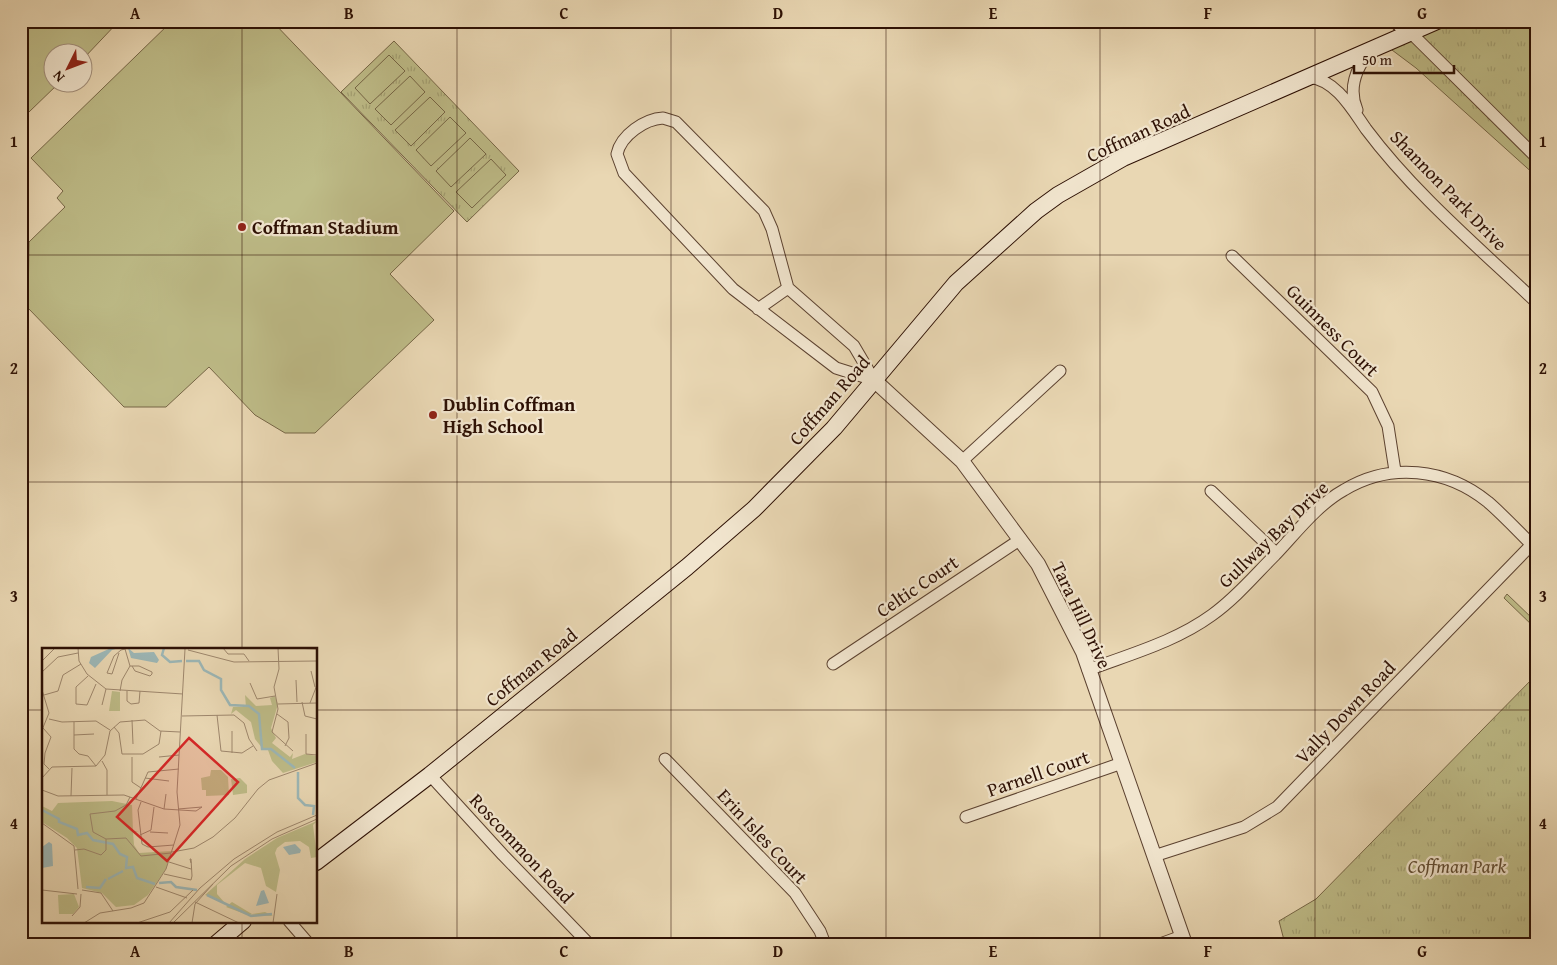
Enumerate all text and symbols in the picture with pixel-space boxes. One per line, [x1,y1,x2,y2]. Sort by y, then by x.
text: A [130,1,141,25]
text: B [344,1,354,25]
text: C [559,1,569,25]
text: D [773,1,783,25]
text: E [989,1,998,25]
text: F [1204,1,1212,25]
text: G [1417,1,1427,25]
north arrow [42,42,92,92]
scale bar [1354,42,1454,74]
text: 50 m [1362,49,1393,70]
text: N [47,66,69,87]
street label: Coffman Road [1082,96,1195,169]
street label: Shannon Park Drive [1384,123,1514,257]
text: 1 [10,129,18,153]
text: 1 [1539,129,1547,153]
place label: Coffman Stadium [252,213,399,241]
marker: Coffman Stadium [236,221,248,233]
street label: Guinness Court [1280,277,1386,383]
street label: Coffman Road [782,348,877,451]
text: 2 [10,356,18,380]
text: 2 [1539,356,1547,380]
place label: Dublin Coffman High School [443,390,576,440]
marker: Dublin Coffman High School [427,409,439,421]
street label: Gullway Bay Drive [1211,474,1335,594]
street label: Celtic Court [870,548,964,624]
street label: Tara Hill Drive [1045,557,1119,673]
text: 3 [10,584,18,608]
text: 3 [1539,584,1547,608]
street label: Coffman Road [479,621,584,713]
inset map [42,648,318,922]
street label: Vally Down Road [1289,654,1402,770]
street label: Parnell Court [983,742,1093,804]
street label: Erin Isles Court [711,782,815,890]
street label: Roscommon Road [463,787,581,910]
text: 4 [10,811,18,835]
text: 4 [1539,811,1547,835]
park label: Coffman Park [1408,852,1507,880]
text: A [130,939,141,963]
text: B [344,939,354,963]
text: C [559,939,569,963]
text: D [773,939,783,963]
text: E [989,939,998,963]
text: F [1204,939,1212,963]
text: G [1417,939,1427,963]

